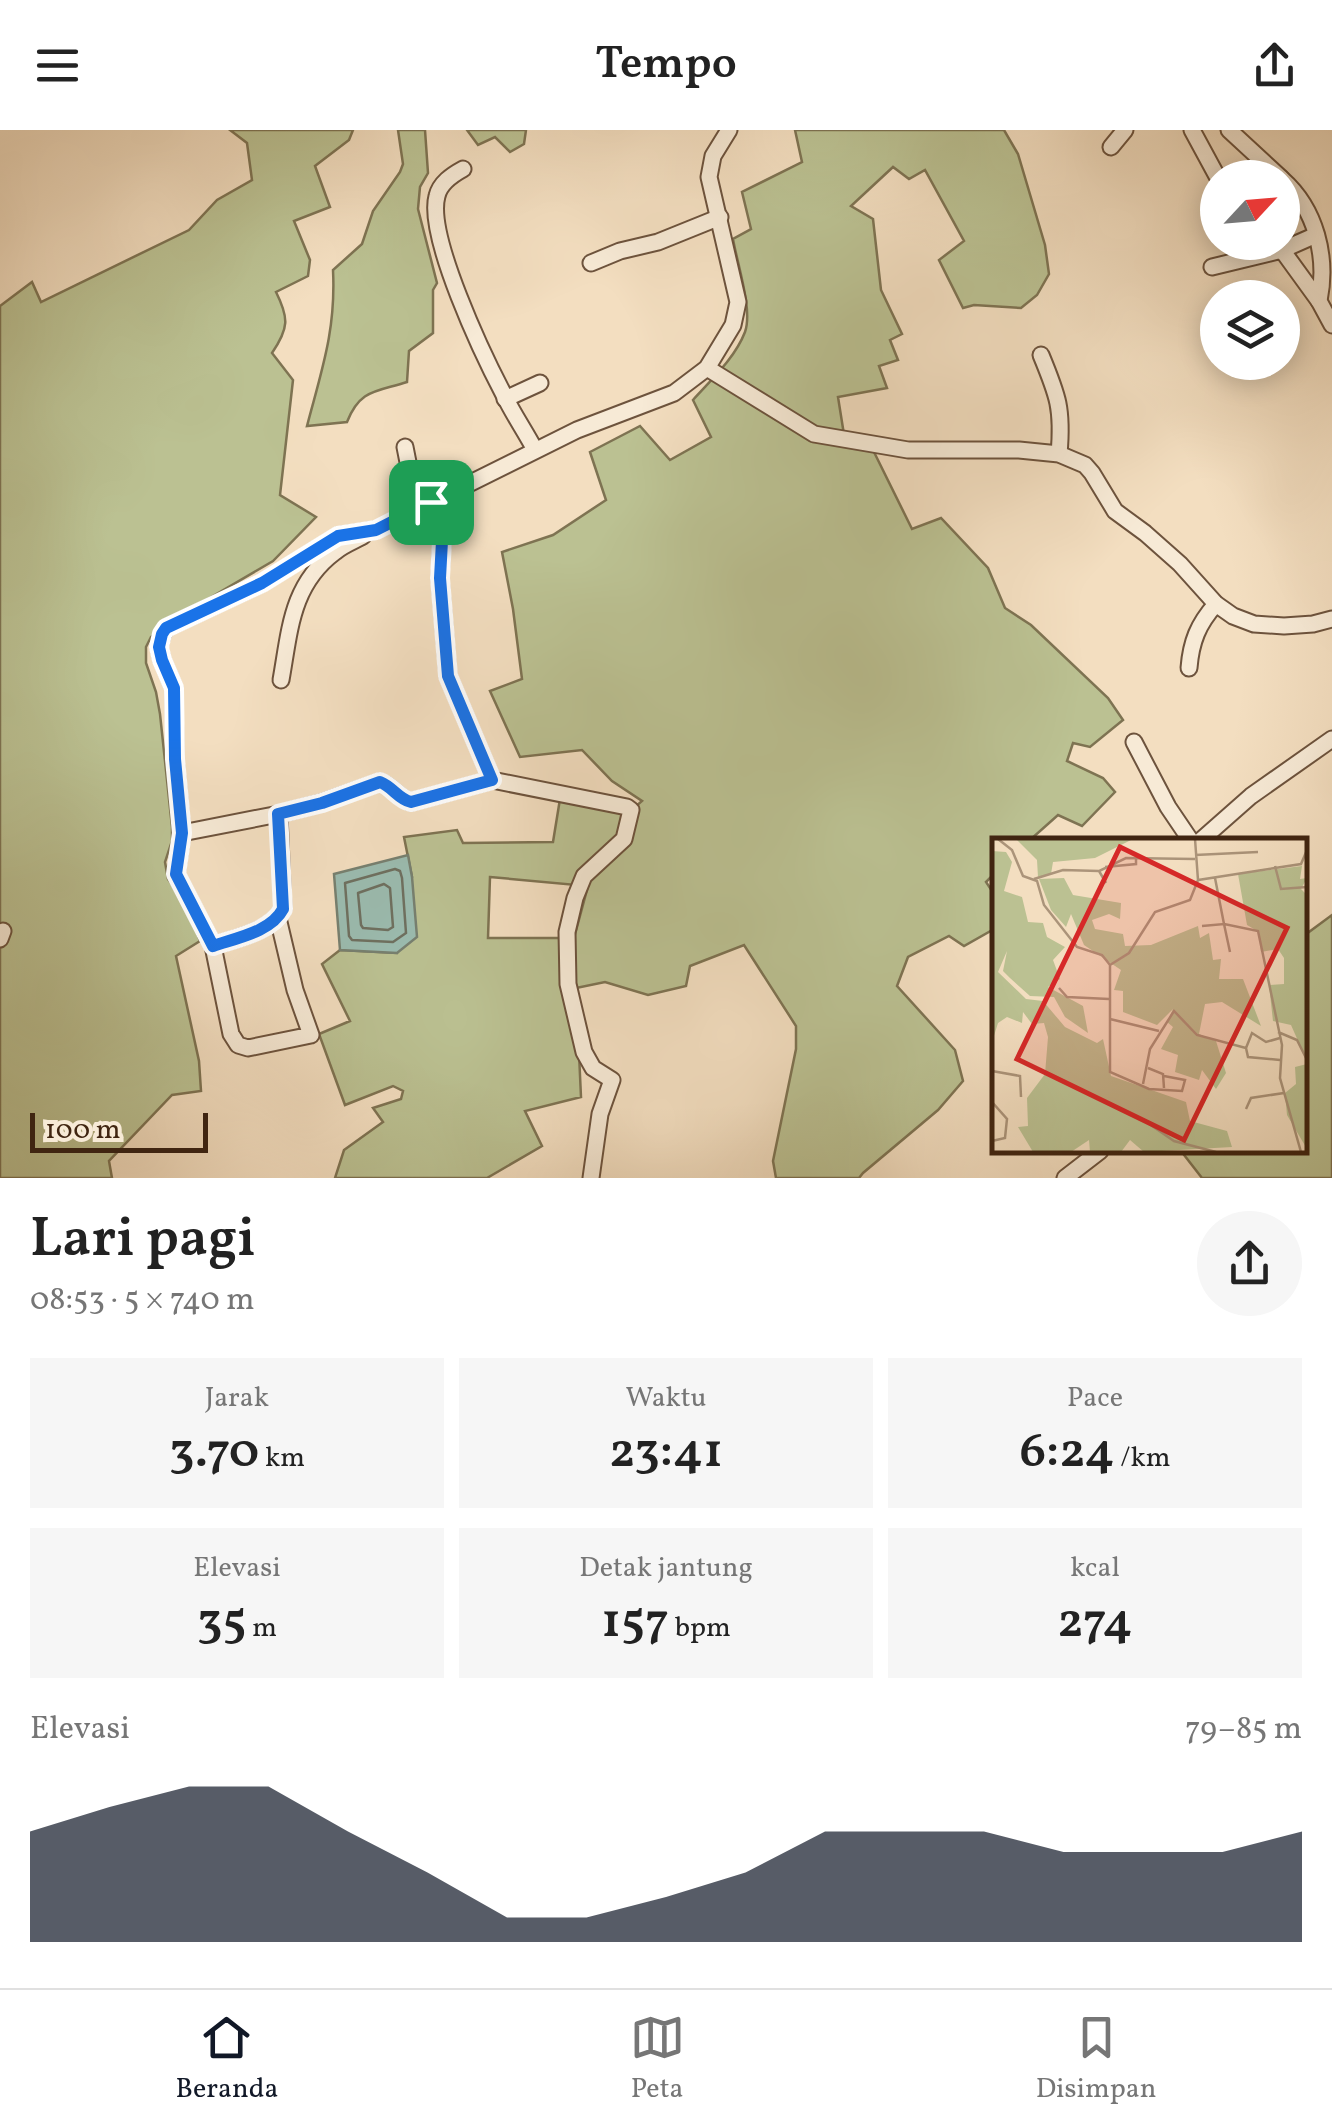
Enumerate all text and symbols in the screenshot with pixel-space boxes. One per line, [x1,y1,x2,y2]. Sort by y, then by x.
text: Tempo [595,34,737,97]
icon: menu [30,38,85,93]
icon: share [1247,38,1302,93]
north arrow [1200,160,1300,260]
map controls [1200,160,1300,380]
button: layers [1200,280,1300,380]
pin [389,460,474,545]
icon: arrive [404,475,459,530]
inset map [992,838,1307,1153]
scale bar [30,1108,208,1153]
text: 100 m [45,1111,120,1150]
text: Lari pagi [30,1203,256,1279]
button: share [1197,1211,1302,1316]
text: 08:53 · 5 × 740 m [30,1279,254,1323]
text: Jarak [205,1379,269,1418]
text: Waktu [626,1379,706,1418]
text: Pace [1067,1379,1123,1418]
text: 3.70 [169,1418,259,1488]
text: 23:41 [609,1418,723,1488]
text: 6:24 [1019,1418,1115,1488]
text: km [259,1439,305,1478]
text: /km [1115,1439,1171,1478]
text: Elevasi [193,1549,281,1588]
text: Detak jantung [579,1549,753,1588]
text: kcal [1070,1549,1120,1588]
text: 35 [197,1588,247,1658]
text: 157 [601,1588,669,1658]
text: 274 [1057,1588,1133,1658]
text: m [247,1609,277,1648]
text: bpm [669,1609,731,1648]
text: Elevasi [30,1708,130,1752]
text: 79–85 m [1185,1708,1302,1752]
tab: Beranda [176,2010,278,2109]
tab: Peta [630,2010,685,2109]
tab: Disimpan [1036,2010,1156,2109]

